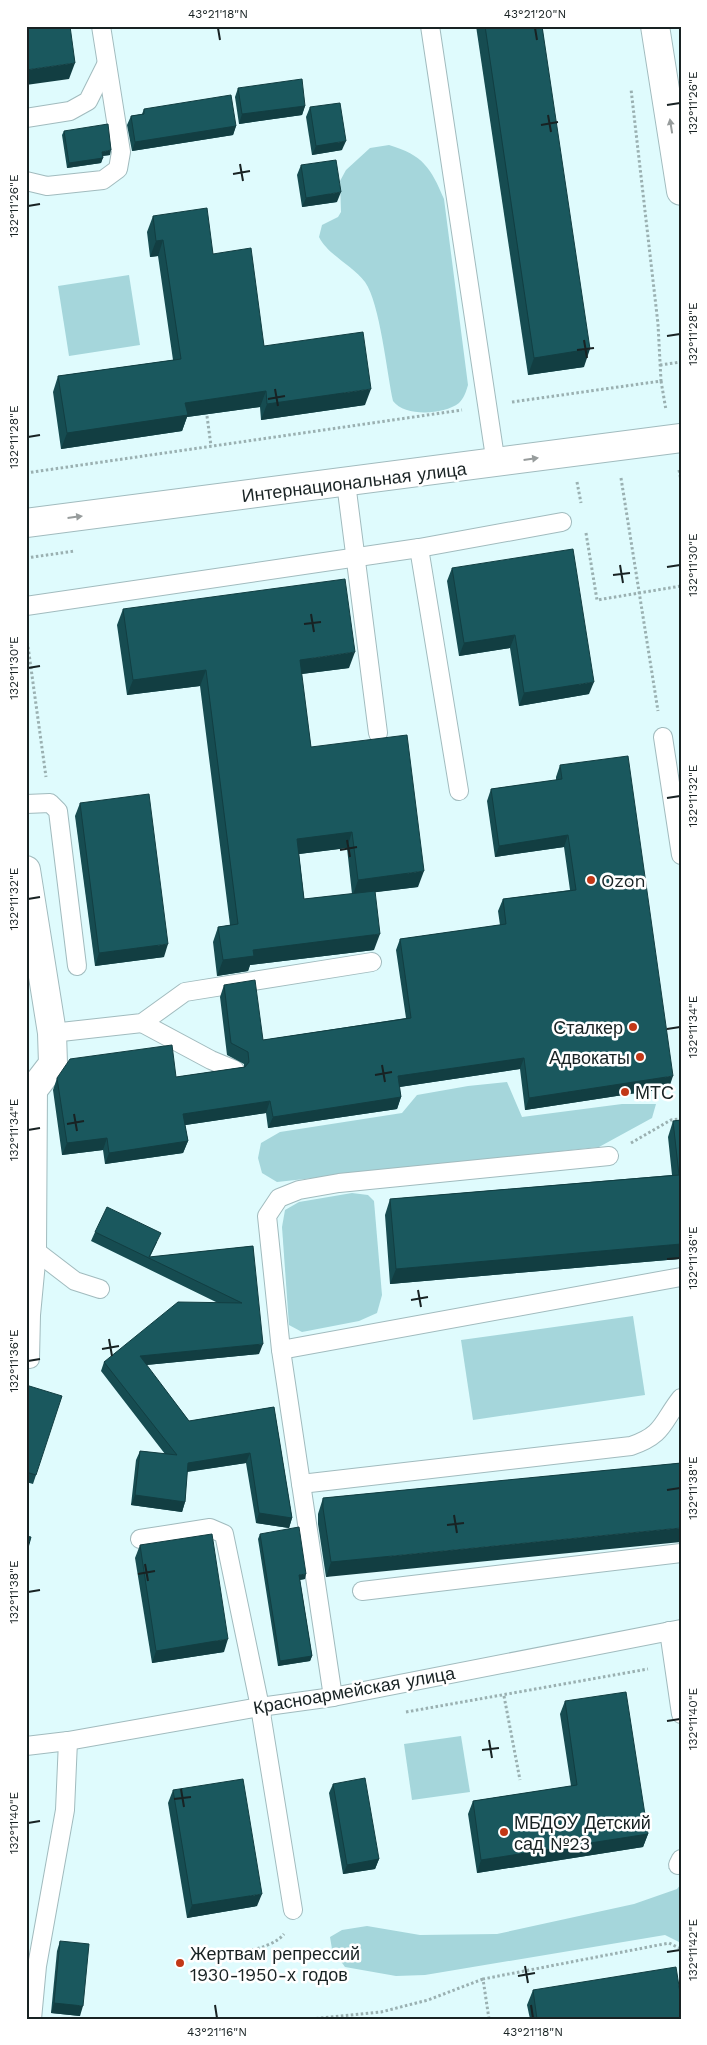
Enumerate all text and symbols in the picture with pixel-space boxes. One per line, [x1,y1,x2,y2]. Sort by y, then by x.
text: 43°21'18"N [188,7,248,21]
text: 43°21'20"N [504,7,566,21]
text: 132°11'26"E [686,71,700,135]
one-way arrow [666,117,674,133]
text: 132°11'26"E [7,174,21,238]
text: 132°11'28"E [686,302,700,366]
text: 132°11'28"E [7,405,21,469]
one-way arrow [523,455,539,463]
street label: Интернациональная улица [240,458,469,506]
one-way arrow [67,513,83,521]
text: 132°11'30"E [686,533,700,597]
text: 132°11'30"E [7,636,21,700]
text: 132°11'32"E [686,764,700,827]
text: 132°11'32"E [7,867,21,930]
place label: Ozon [601,870,646,891]
marker: Ozon [585,874,597,886]
text: 132°11'34"E [686,995,700,1058]
place label: Сталкер [553,1017,623,1038]
marker: Сталкер [627,1021,639,1033]
place label: Адвокаты [549,1047,630,1068]
marker: Адвокаты [634,1051,646,1063]
place label: МТС [635,1082,674,1103]
marker: МТС [619,1086,631,1098]
text: 132°11'34"E [7,1098,21,1161]
text: 132°11'36"E [686,1226,700,1290]
text: 132°11'36"E [7,1329,21,1393]
text: 132°11'38"E [686,1456,700,1520]
text: 132°11'38"E [7,1560,21,1624]
street label: Красноармейская улица [251,1662,458,1718]
text: 132°11'40"E [686,1687,700,1750]
text: 132°11'40"E [7,1791,21,1854]
place label: МБДОУ Детский сад №23 [514,1812,651,1854]
marker: МБДОУ Детский сад №23 [498,1826,510,1838]
text: 132°11'42"E [686,1919,700,1981]
place label: Жертвам репрессий 1930-1950-х годов [190,1943,360,1985]
marker: Жертвам репрессий 1930-1950-х годов [174,1957,186,1969]
text: 43°21'16"N [187,2025,247,2039]
text: 43°21'18"N [503,2025,563,2039]

